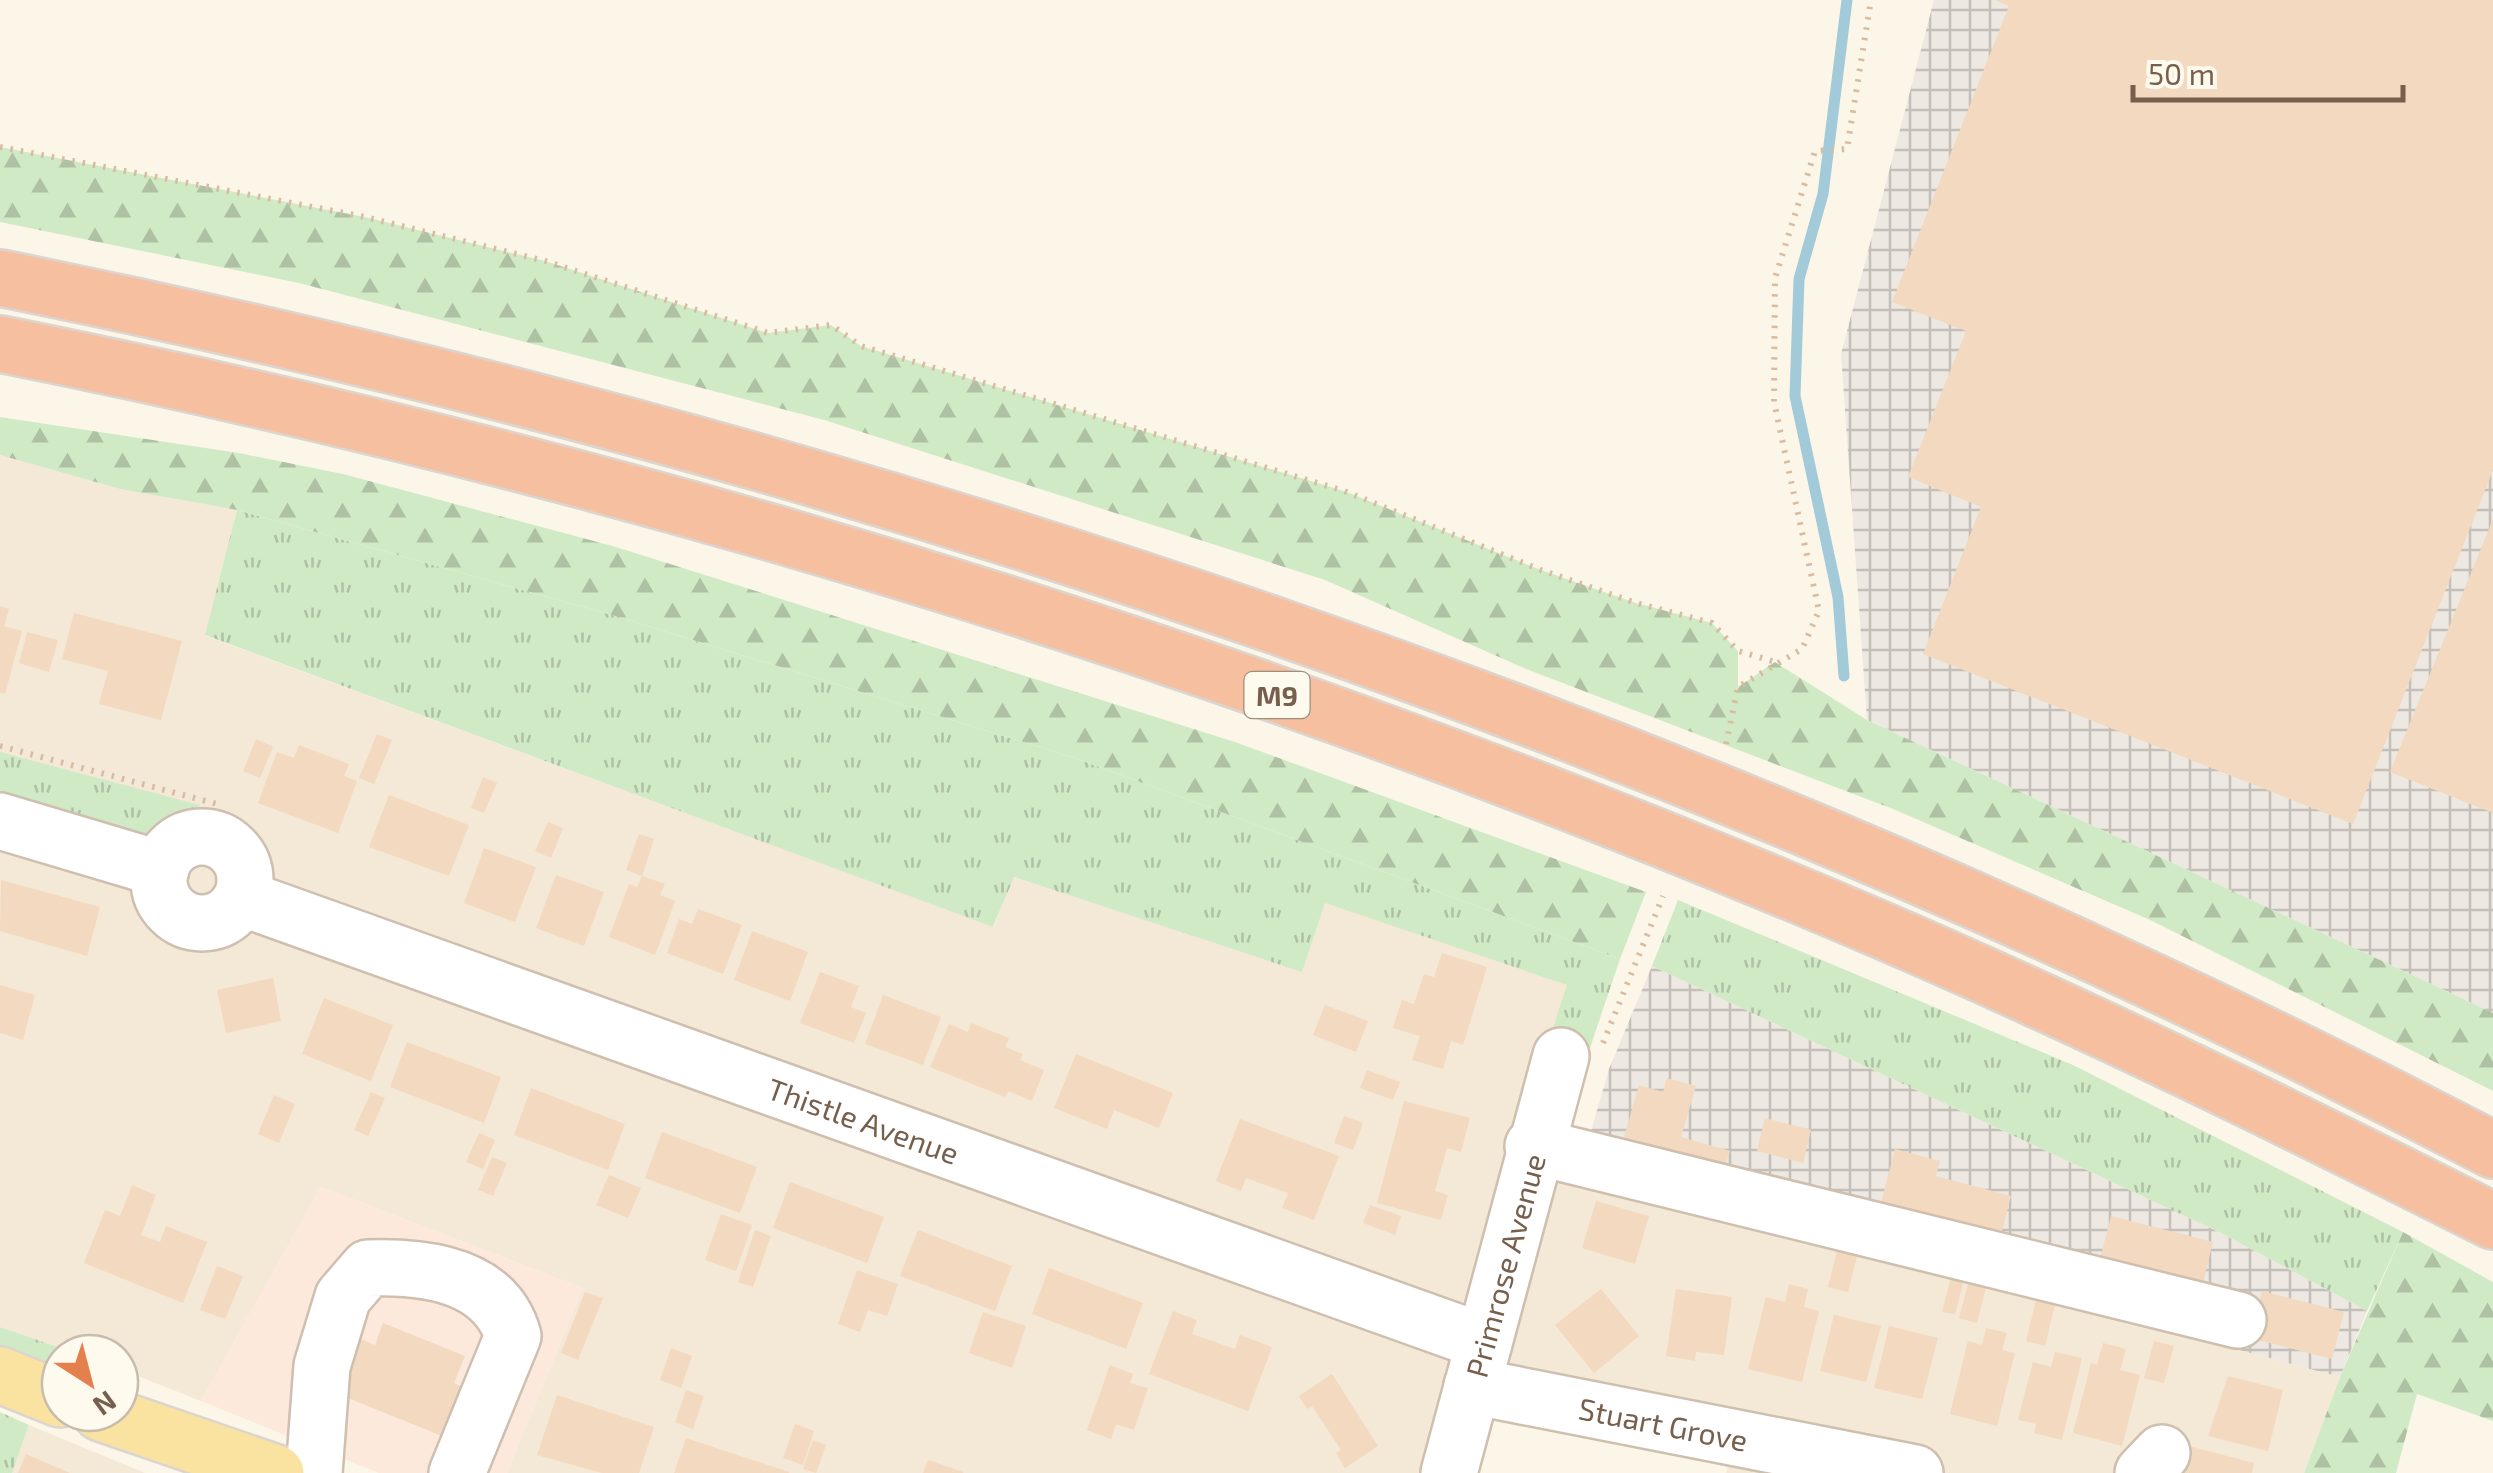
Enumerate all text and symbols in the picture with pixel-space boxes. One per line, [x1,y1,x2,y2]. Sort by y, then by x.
scale bar [2133,40,2403,102]
text: 50 m [2148,55,2215,91]
road number: M9 [1244,672,1310,718]
street label: Thistle Avenue [763,1069,964,1171]
street label: Primrose Avenue [1458,1150,1552,1381]
north arrow [40,1333,140,1433]
text: N [87,1384,123,1424]
street label: Stuart Grove [1576,1389,1751,1458]

